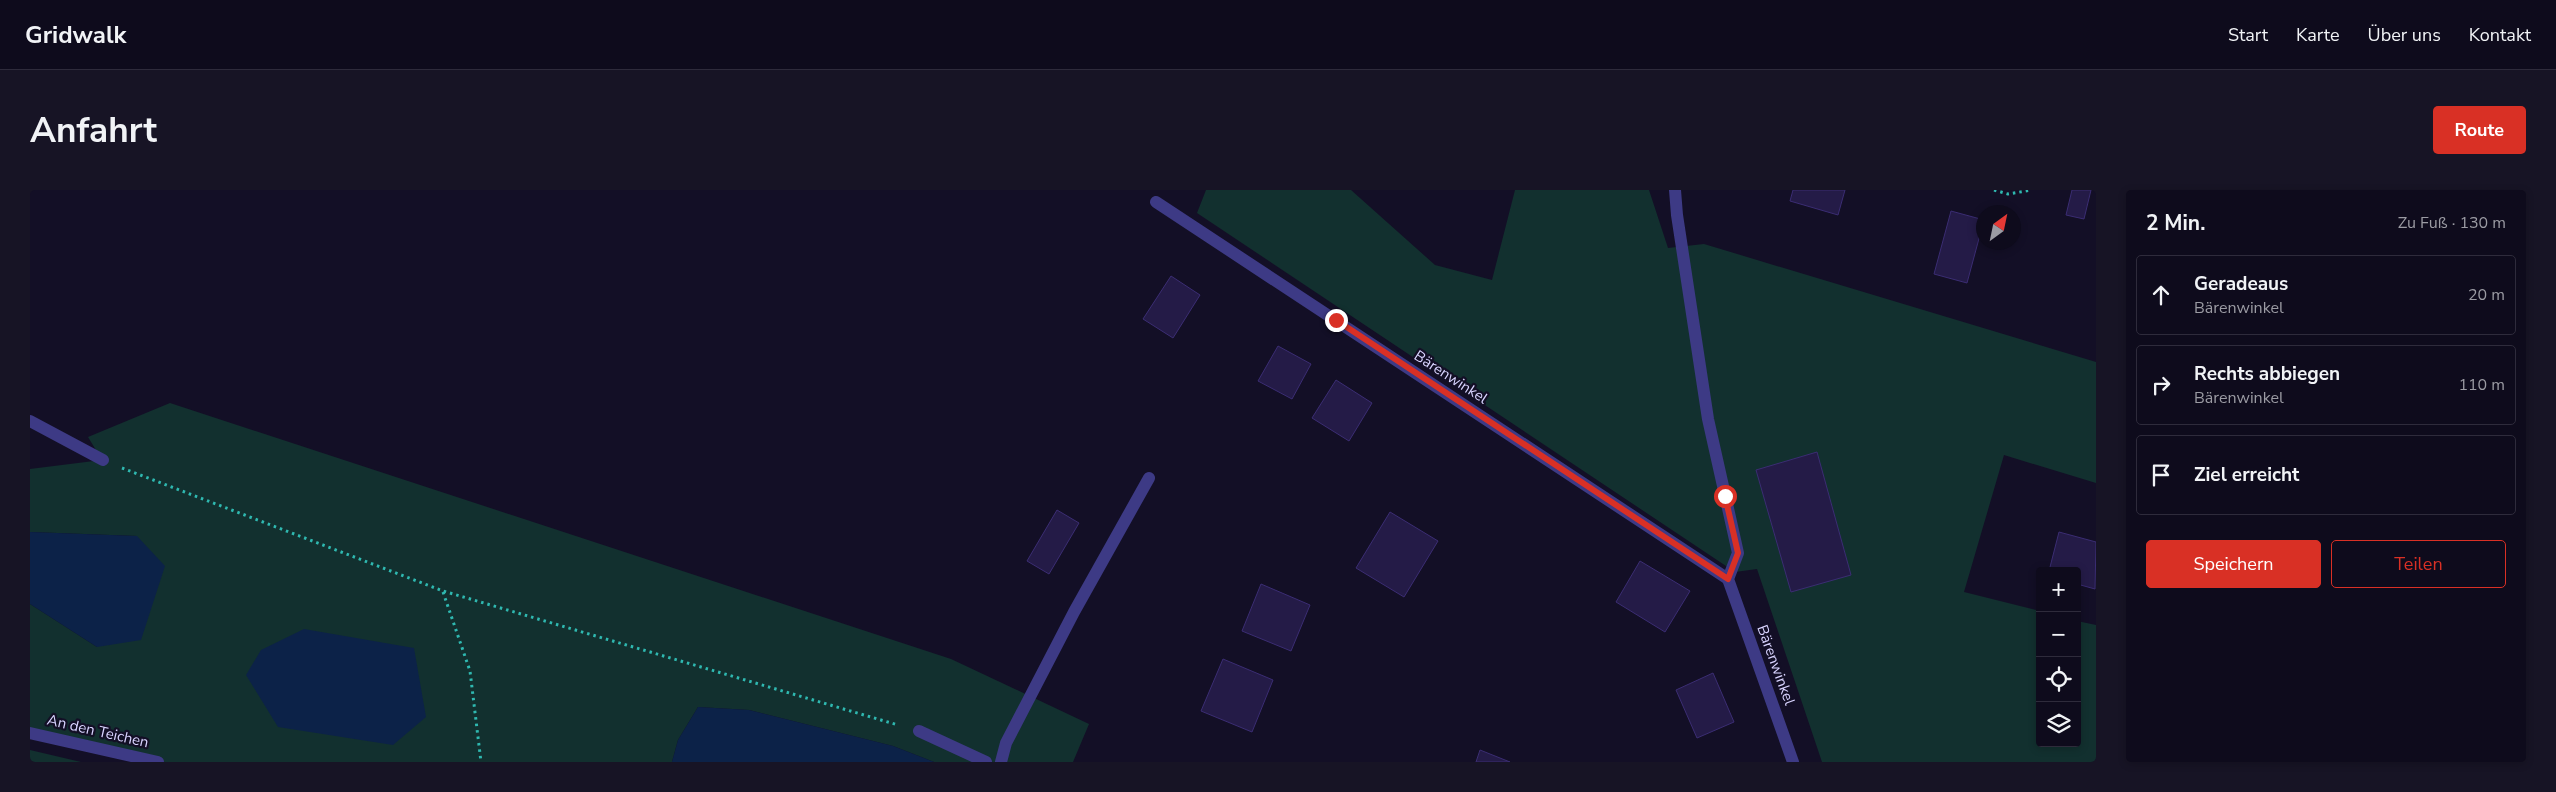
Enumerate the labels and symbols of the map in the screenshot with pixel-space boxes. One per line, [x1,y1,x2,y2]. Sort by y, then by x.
north arrow [1976,205,2021,250]
route end [1325,309,1348,332]
street label: Bärenwinkel [1410,346,1492,409]
route start [1714,485,1737,508]
street label: Bärenwinkel [1752,622,1800,708]
street label: An den Teichen [45,710,151,752]

